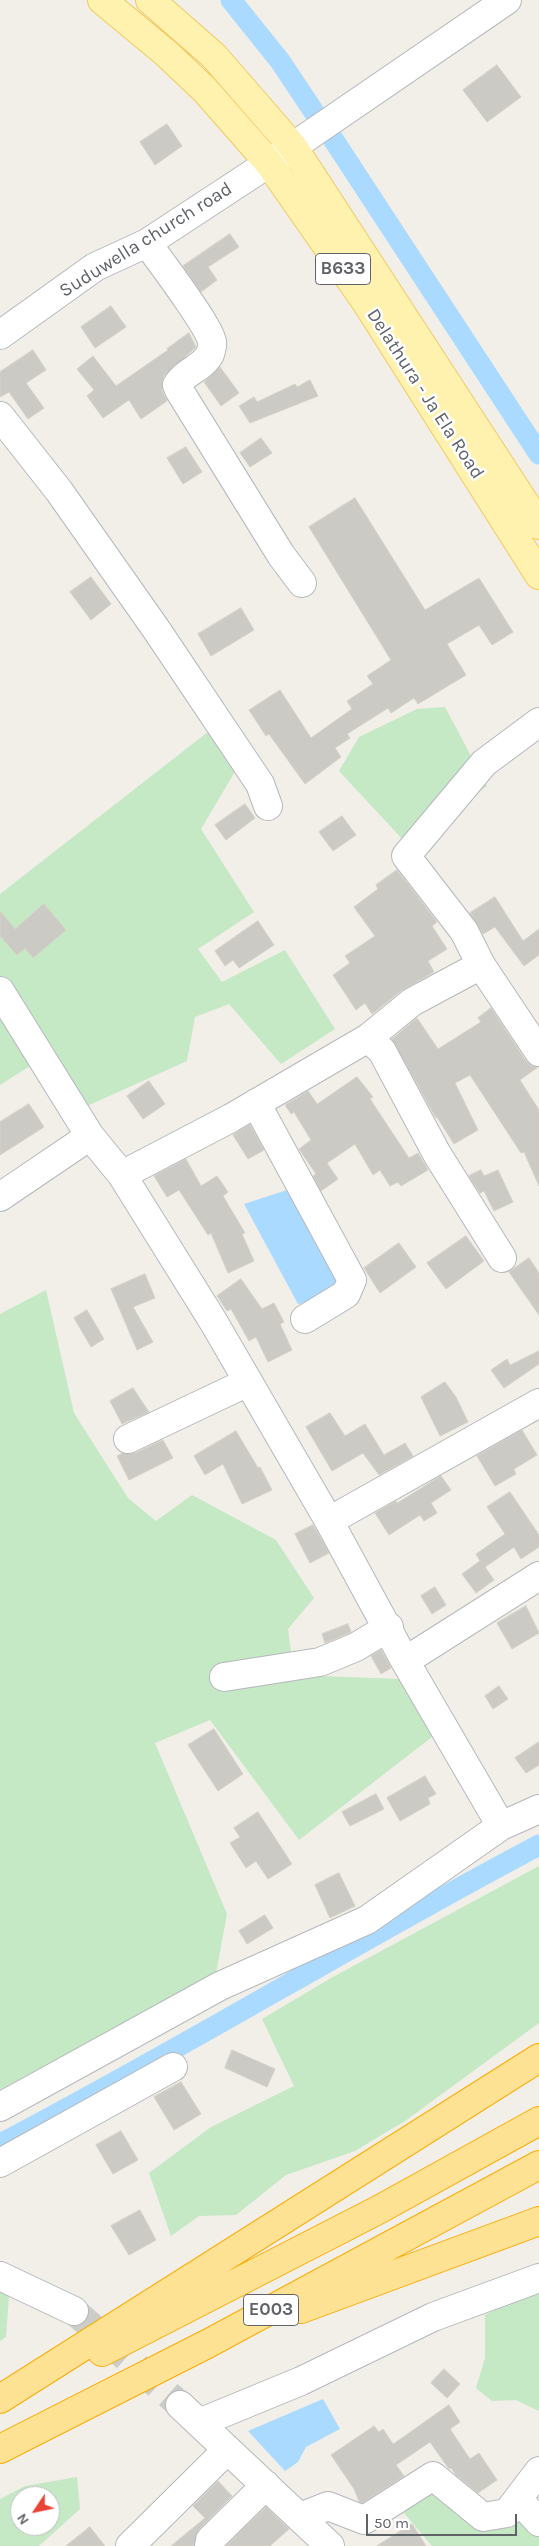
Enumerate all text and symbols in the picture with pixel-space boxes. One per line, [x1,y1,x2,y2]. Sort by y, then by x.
street label: Suduwella church road [55,178,237,302]
road number: B633 [316,253,370,284]
street label: Delathura - Ja Ela Road [361,305,489,483]
road number: E003 [244,2294,298,2326]
north arrow [10,2486,60,2536]
scale bar [369,2504,520,2536]
text: N [13,2510,33,2528]
text: 50 m [374,2514,409,2532]

